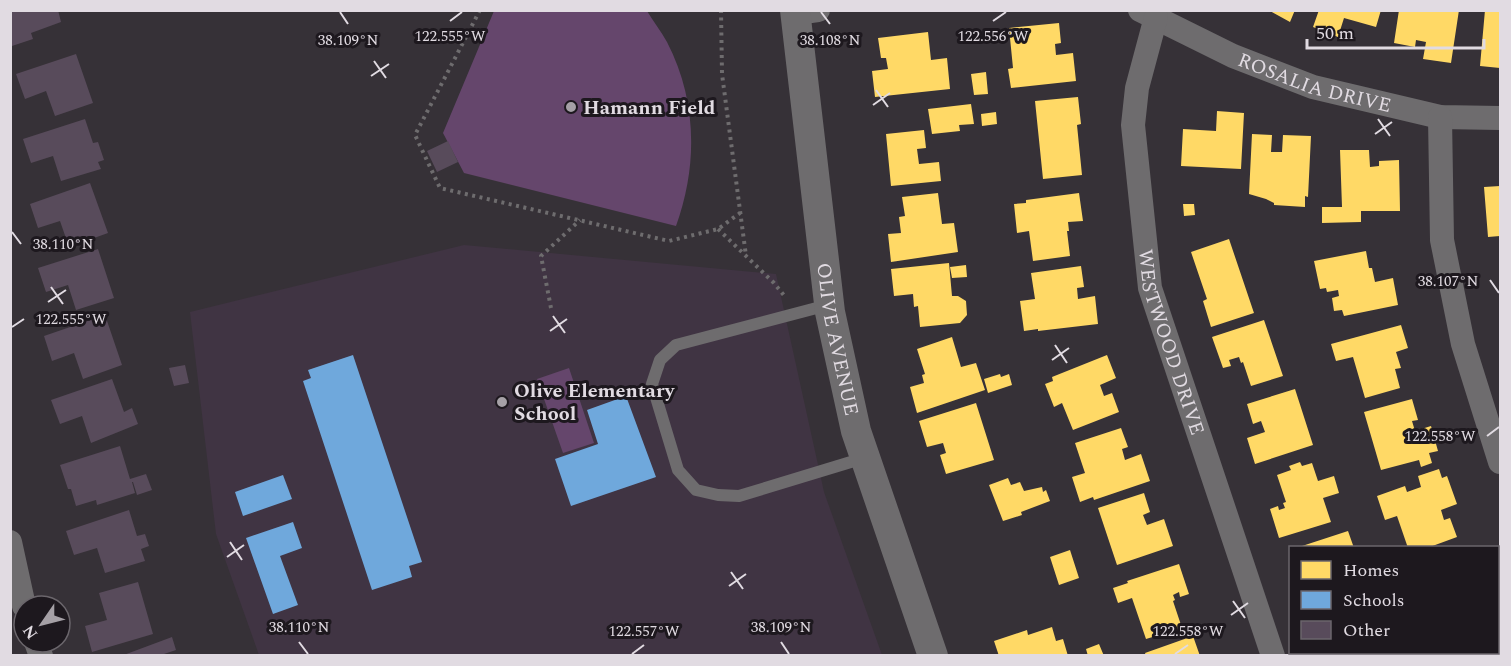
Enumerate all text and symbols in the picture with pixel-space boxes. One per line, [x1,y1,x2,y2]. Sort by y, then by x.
scale bar [1307,12,1484,50]
text: 50 m [1316,20,1354,47]
text: 122.555°W [415,25,486,48]
text: 122.556°W [958,25,1029,48]
text: 38.109°N [318,29,378,52]
text: 38.108°N [800,29,860,52]
street label: ROSALIA DRIVE [1233,45,1394,121]
place label: Hamann Field [583,93,716,123]
marker: Hamann Field [564,100,578,114]
text: 38.110°N [33,233,93,256]
street label: WESTWOOD DRIVE [1130,247,1212,439]
street label: OLIVE AVENUE [808,261,866,419]
text: 38.107°N [1418,270,1478,293]
text: 122.555°W [36,308,107,331]
place label: Olive Elementary School [514,376,676,429]
marker: Olive Elementary School [495,395,509,409]
text: 122.558°W [1405,425,1476,448]
legend [1289,546,1499,654]
text: Homes [1343,557,1399,584]
text: Schools [1343,587,1405,614]
north arrow [12,594,72,654]
text: 38.110°N [269,616,329,639]
text: 38.109°N [751,616,811,639]
text: Other [1343,617,1390,644]
text: N [17,620,44,644]
text: 122.557°W [609,620,680,643]
text: 122.558°W [1153,620,1224,643]

